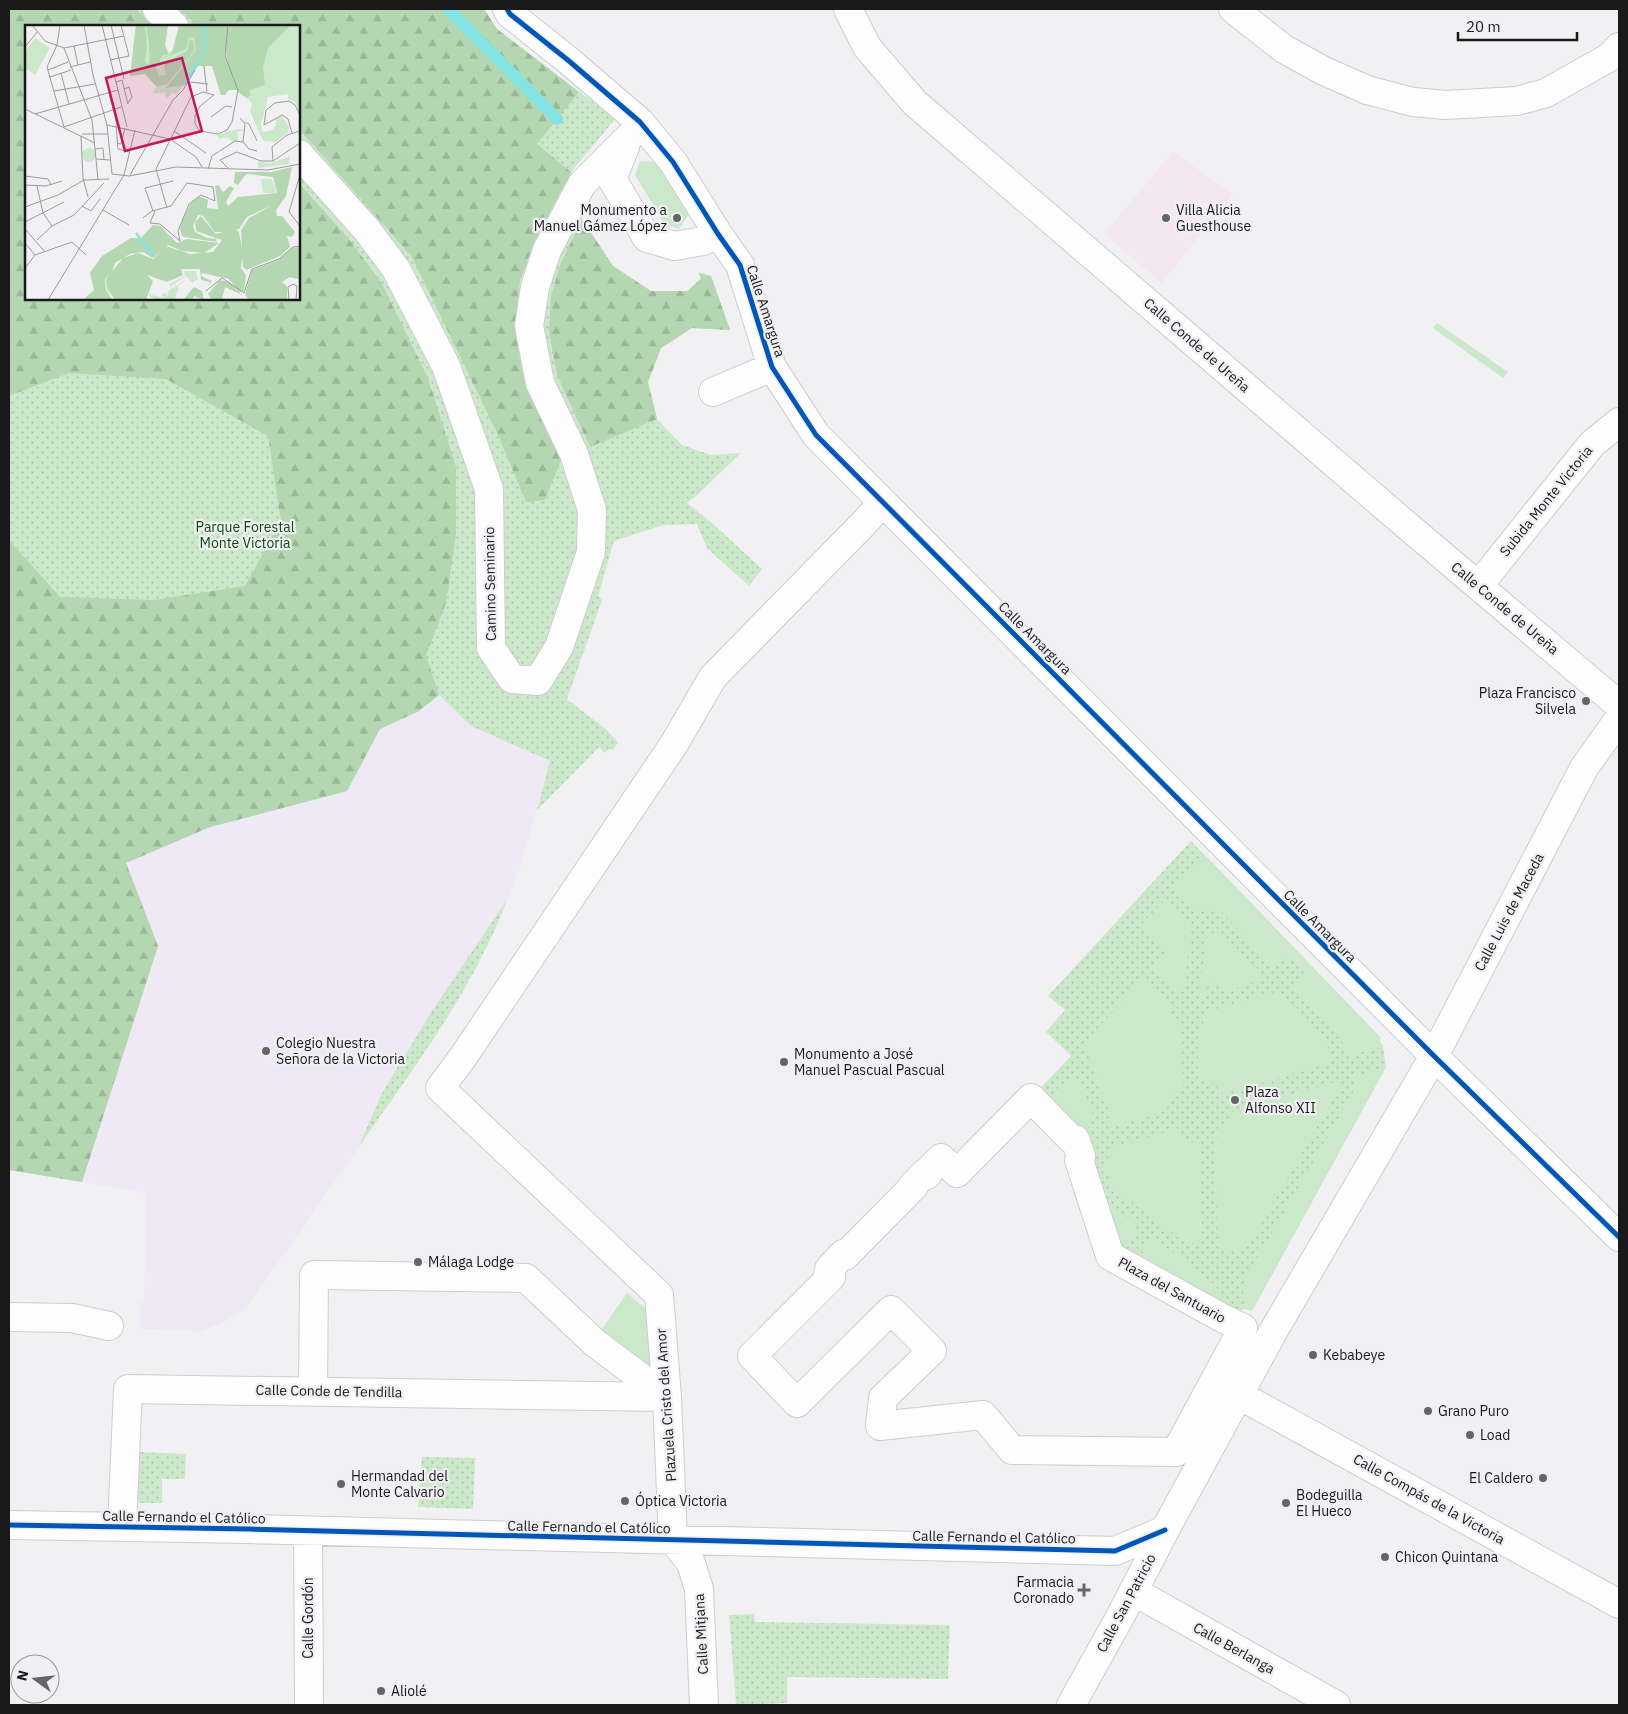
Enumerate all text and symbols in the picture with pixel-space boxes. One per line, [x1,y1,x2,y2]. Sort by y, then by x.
scale bar [1458,10,1577,42]
text: 20 m [1466,17,1501,36]
inset map [25,25,300,300]
place label: Monumento a Manuel Gámez López [534,201,668,235]
place label: Villa Alicia Guesthouse [1176,201,1252,235]
marker: Monumento a Manuel Gámez López [671,212,683,224]
marker: Villa Alicia Guesthouse [1160,212,1172,224]
street label: Calle Amargura [743,263,790,360]
street label: Calle Conde de Ureña [1140,294,1254,396]
street label: Subida Monte Victoria [1496,442,1597,560]
park label: Parque Forestal Monte Victoria [196,518,295,552]
street label: Camino Seminario [480,526,500,641]
street label: Calle Conde de Ureña [1447,558,1563,659]
street label: Calle Amargura [995,598,1076,679]
place label: Plaza Francisco Silvela [1479,684,1577,718]
marker: Plaza Francisco Silvela [1580,695,1592,707]
street label: Calle Luis de Maceda [1470,849,1548,974]
street label: Calle Amargura [1280,886,1361,967]
place label: Colegio Nuestra Señora de la Victoria [276,1034,406,1068]
marker: Colegio Nuestra Señora de la Victoria [260,1045,272,1057]
place label: Monumento a José Manuel Pascual Pascual [794,1045,945,1079]
marker: Monumento a José Manuel Pascual Pascual [778,1056,790,1068]
place label: Plaza Alfonso XII [1245,1083,1316,1117]
marker: Plaza Alfonso XII [1229,1094,1241,1106]
place label: Málaga Lodge [428,1253,514,1271]
street label: Plaza del Santuario [1115,1253,1229,1327]
marker: Málaga Lodge [412,1256,424,1268]
street label: Plazuela Cristo del Amor [652,1328,680,1482]
place label: Kebabeye [1323,1346,1385,1364]
marker: Kebabeye [1307,1349,1319,1361]
street label: Calle Conde de Tendilla [255,1381,403,1401]
place label: Grano Puro [1438,1402,1509,1420]
marker: Grano Puro [1422,1405,1434,1417]
place label: Load [1480,1426,1510,1444]
marker: Load [1464,1429,1476,1441]
street label: Calle Compás de la Victoria [1350,1450,1508,1549]
place label: Hermandad del Monte Calvario [351,1467,448,1501]
place label: El Caldero [1469,1469,1533,1487]
marker: El Caldero [1537,1472,1549,1484]
marker: Hermandad del Monte Calvario [335,1478,347,1490]
place label: Bodeguilla El Hueco [1296,1486,1363,1520]
place label: Óptica Victoria [635,1491,728,1510]
marker: Óptica Victoria [619,1495,631,1507]
marker: Bodeguilla El Hueco [1280,1497,1292,1509]
street label: Calle Fernando el Católico [102,1507,266,1527]
street label: Calle Fernando el Católico [507,1517,671,1537]
street label: Calle Fernando el Católico [912,1527,1076,1547]
place label: Chicon Quintana [1395,1548,1499,1566]
street label: Calle San Patricio [1092,1550,1160,1655]
marker: Chicon Quintana [1379,1551,1391,1563]
place label: Farmacia Coronado [1013,1573,1075,1607]
street label: Calle Gordón [299,1577,317,1659]
marker: Farmacia Coronado [1078,1584,1090,1596]
street label: Calle Mitjana [690,1593,712,1675]
street label: Calle Berlanga [1190,1618,1278,1678]
north arrow [10,1654,60,1704]
text: N [12,1668,32,1683]
place label: Aliolé [391,1682,427,1700]
marker: Aliolé [375,1685,387,1697]

